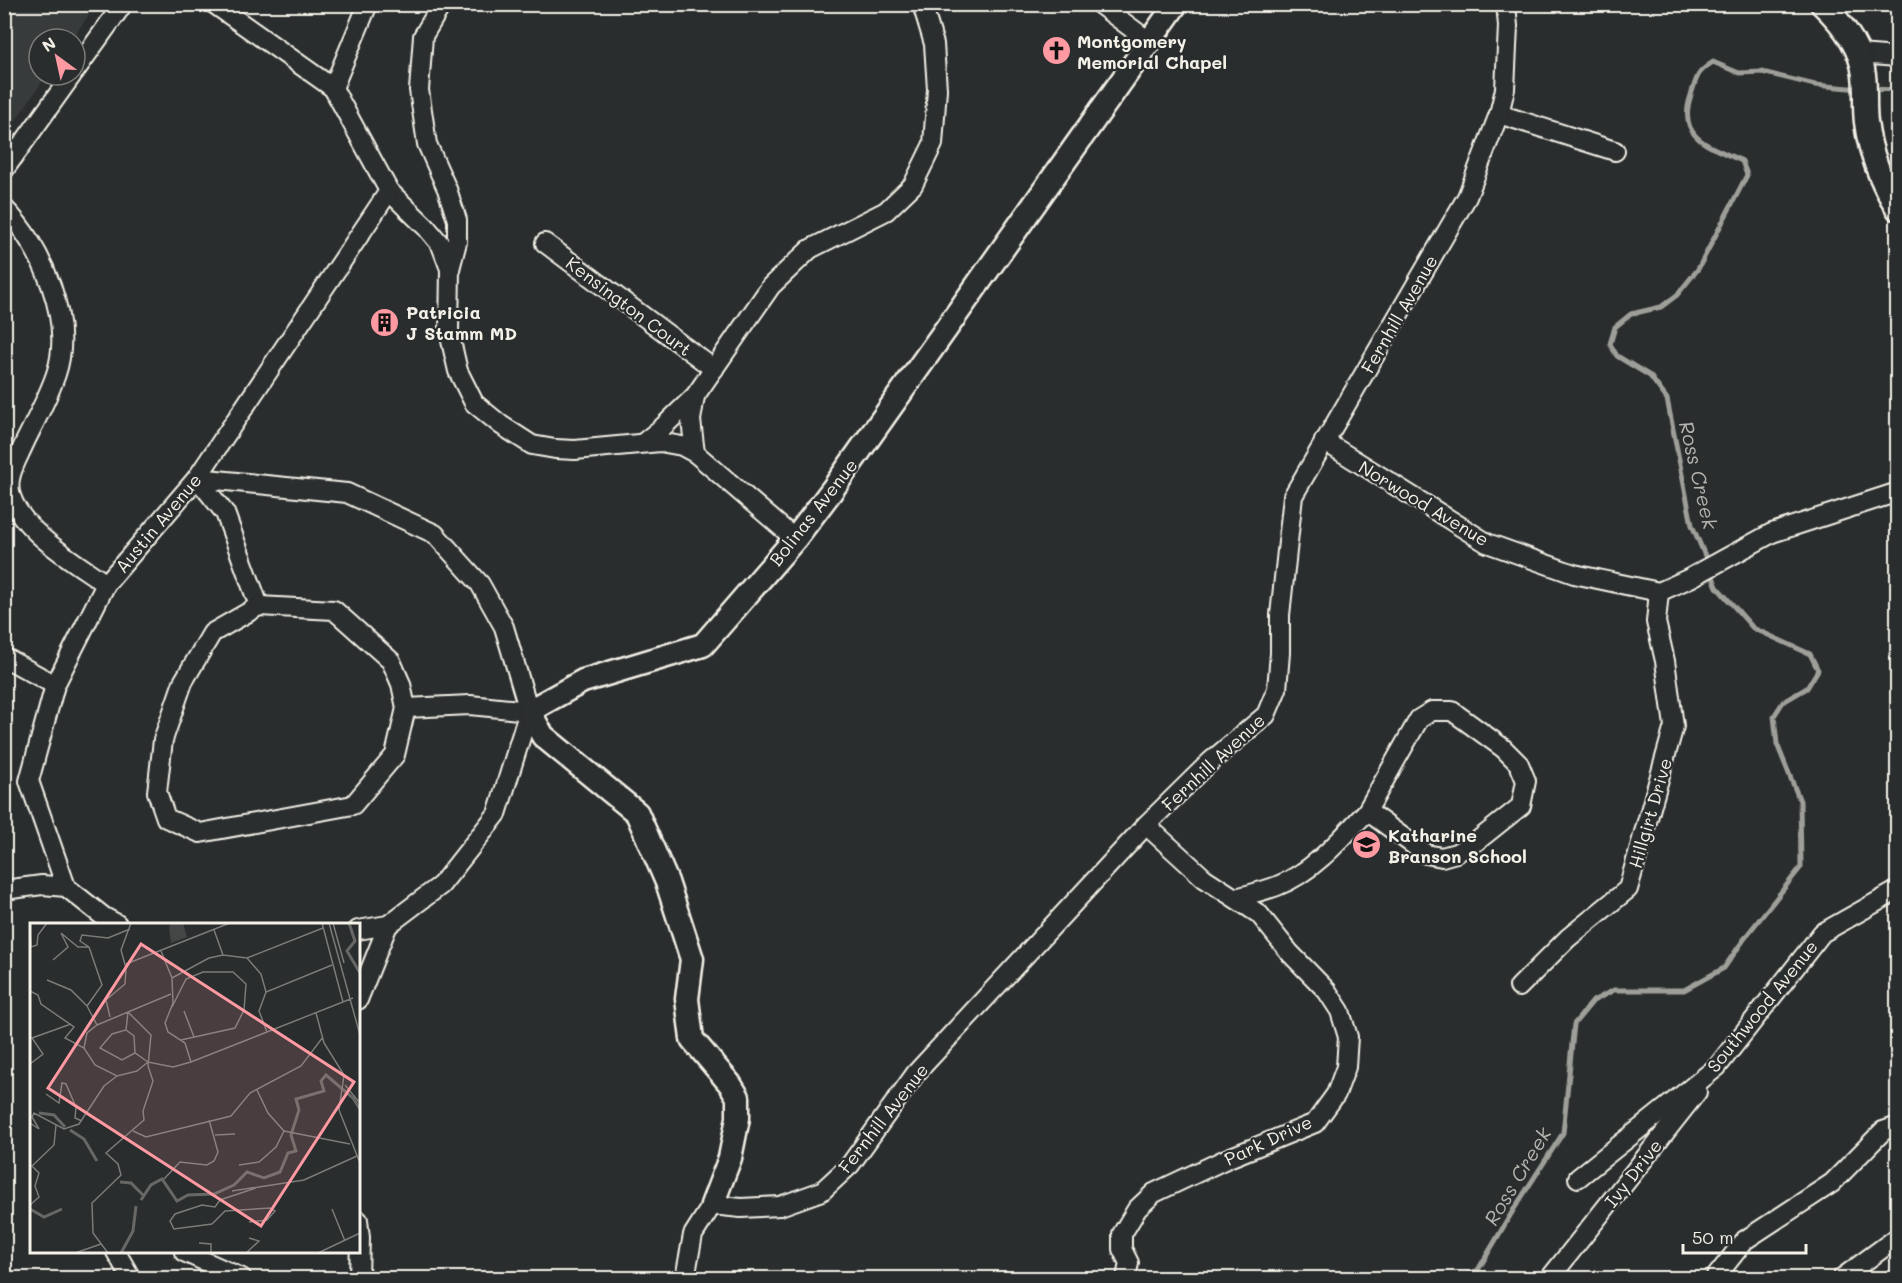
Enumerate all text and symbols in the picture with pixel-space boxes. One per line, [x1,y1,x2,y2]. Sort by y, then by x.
north arrow [27,27,87,87]
place label: Montgomery Memorial Chapel [1077,29,1227,74]
text: N [38,32,59,56]
church icon: Montgomery Memorial Chapel [1040,35,1072,67]
street label: Fernhill Avenue [1355,250,1443,378]
street label: Kensington Court [561,251,697,361]
place label: Patricia J Stamm MD [406,300,517,345]
building icon: Patricia J Stamm MD [369,306,401,338]
water label: Ross Creek [1674,418,1724,532]
street label: Bolinas Avenue [764,453,862,571]
street label: Norwood Avenue [1354,455,1494,551]
street label: Austin Avenue [109,468,207,578]
street label: Fernhill Avenue [1156,708,1270,816]
street label: Hillgirt Drive [1623,755,1677,871]
place label: Katharine Branson School [1388,823,1527,868]
school or university icon: Katharine Branson School [1351,829,1383,861]
inset map [30,923,360,1253]
street label: Southwood Avenue [1701,935,1823,1077]
street label: Fernhill Avenue [833,1058,933,1178]
street label: Park Drive [1220,1109,1316,1171]
water label: Ross Creek [1477,1122,1557,1230]
street label: Ivy Drive [1599,1134,1667,1212]
scale bar [1683,1217,1806,1255]
text: 50 m [1692,1225,1734,1249]

